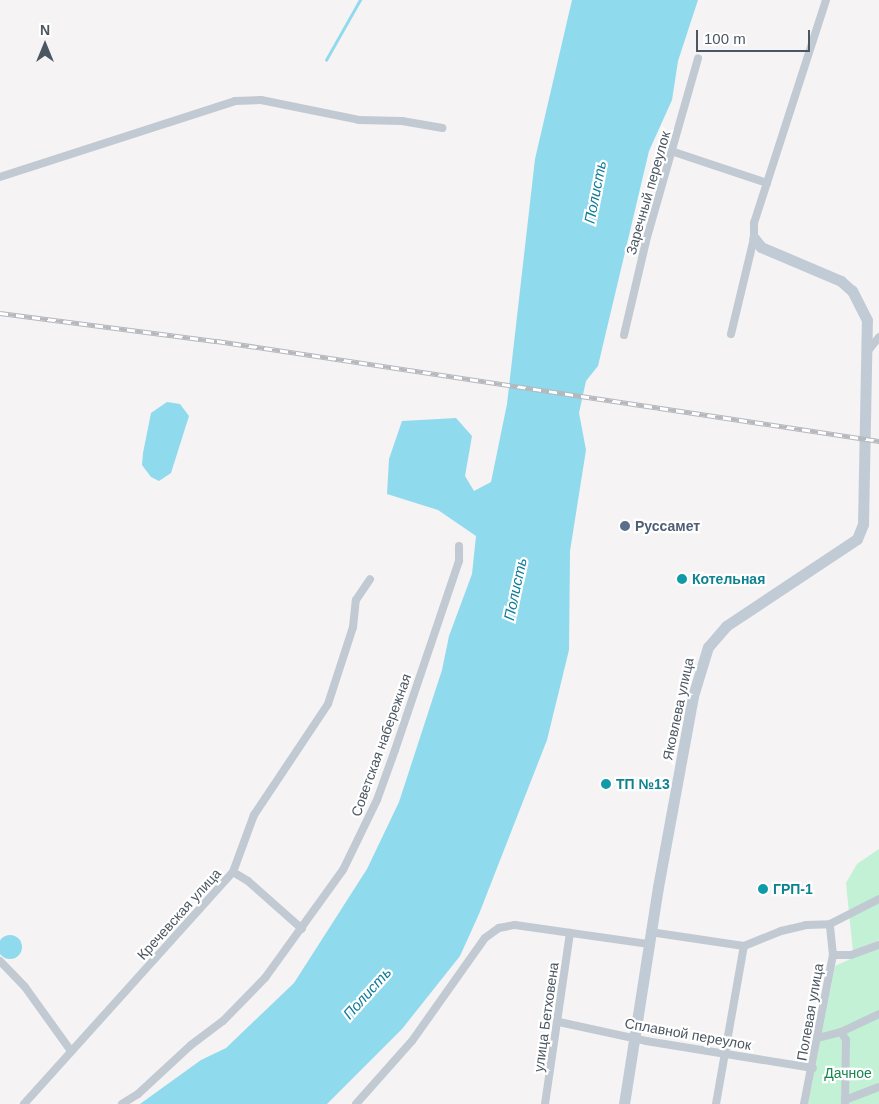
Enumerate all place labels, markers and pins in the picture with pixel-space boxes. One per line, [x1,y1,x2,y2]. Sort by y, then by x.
place label: Руссамет [635,518,700,534]
marker: Руссамет [619,520,631,532]
place label: Котельная [692,571,765,587]
marker: Котельная [676,573,688,585]
place label: ТП №13 [616,776,670,792]
marker: ТП №13 [600,778,612,790]
place label: ГРП-1 [773,881,813,897]
marker: ГРП-1 [757,883,769,895]

